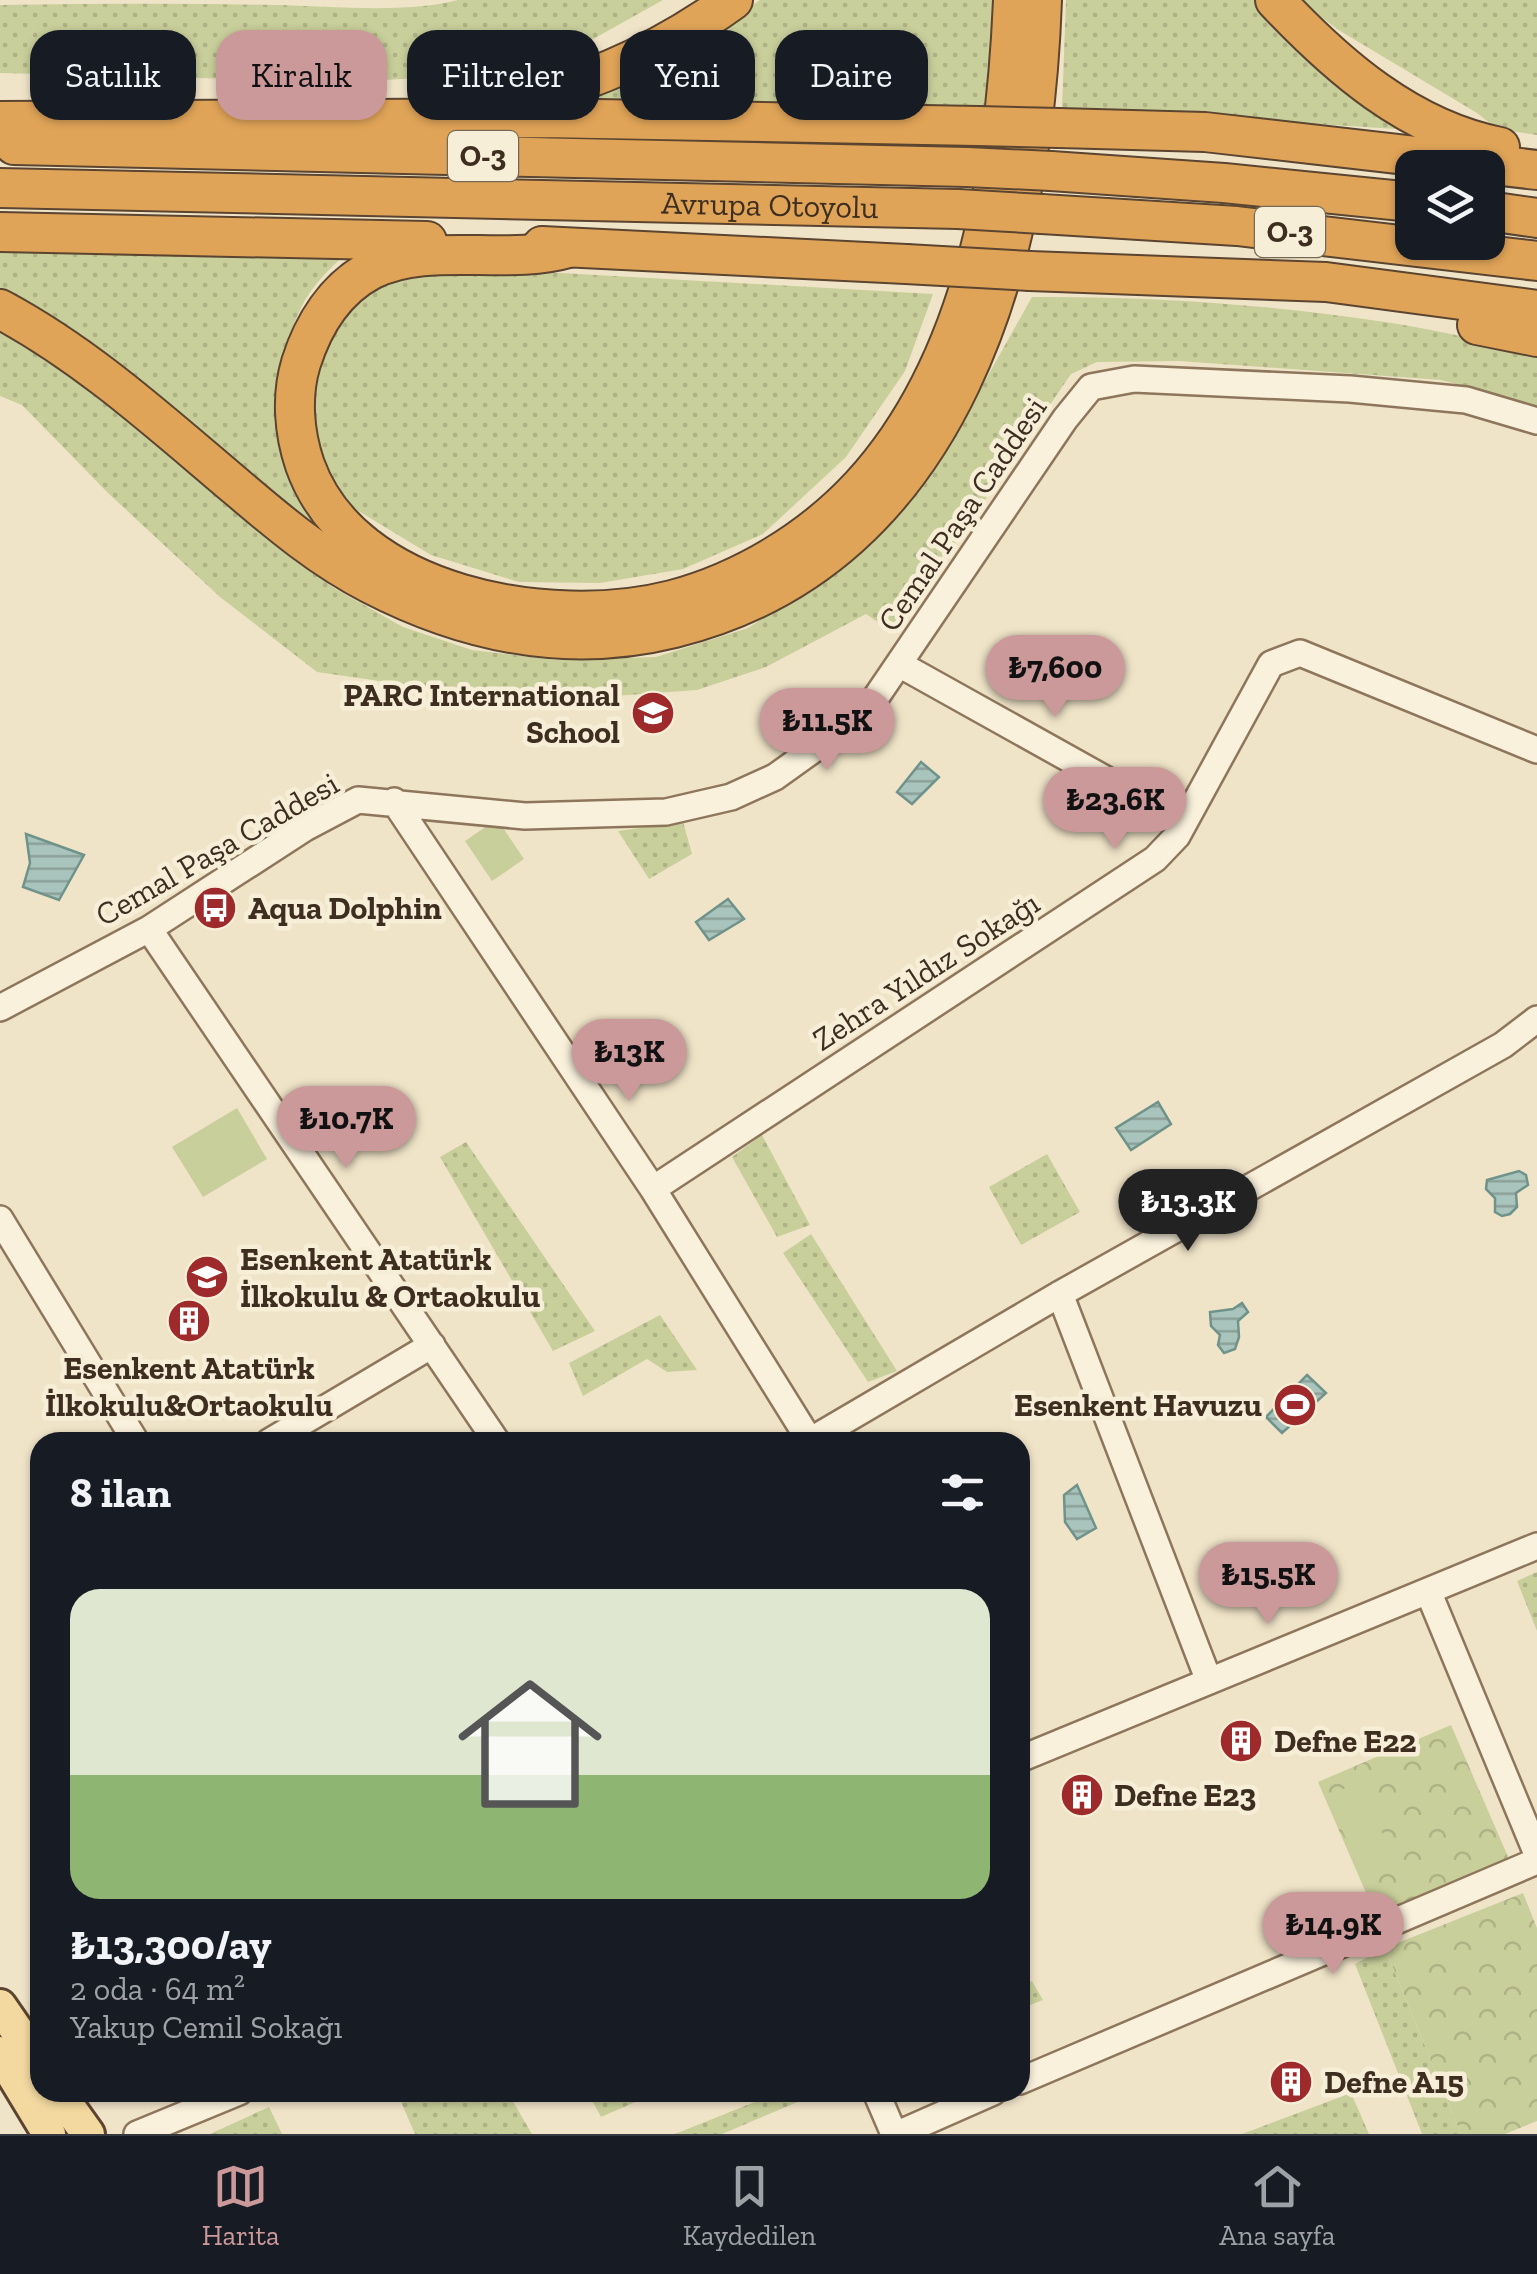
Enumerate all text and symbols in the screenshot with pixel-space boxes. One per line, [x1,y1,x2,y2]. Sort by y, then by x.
chip: Satılık [30,30,196,120]
chip: Kiralık [216,30,387,120]
chip: Filtreler [407,30,600,120]
chip: Yeni [620,30,755,120]
chip: Daire [775,30,928,120]
road number: O-3 [448,131,518,181]
map controls [1395,150,1505,260]
button: layers [1395,150,1505,260]
street label: Avrupa Otoyolu [661,183,879,226]
road number: O-3 [1255,207,1325,257]
street label: Cemal Paşa Caddesi [870,390,1054,638]
pin: ₺7,600 [974,635,1136,720]
text: ₺7,600 [1008,648,1102,686]
place label: PARC International School [343,676,620,751]
pin: ₺11.5K [746,688,908,773]
school or university icon: PARC International School [630,690,676,736]
text: ₺11.5K [782,701,872,739]
street label: Cemal Paşa Caddesi [89,764,345,934]
pin: ₺23.6K [1034,767,1196,852]
text: ₺23.6K [1065,780,1165,818]
street label: Zehra Yıldız Sokağı [806,884,1047,1058]
bus stop icon: Aqua Dolphin [192,885,238,931]
place label: Aqua Dolphin [248,889,442,927]
pin: ₺13K [570,1019,688,1104]
text: ₺13K [594,1032,664,1070]
pin: ₺10.7K [265,1086,427,1171]
text: ₺10.7K [299,1099,393,1137]
pin: ₺13.3K [1107,1169,1269,1254]
text: ₺13.3K [1140,1182,1236,1220]
place label: Esenkent Atatürk İlkokulu & Ortaokulu [240,1240,540,1315]
school or university icon: Esenkent Atatürk İlkokulu & Ortaokulu [184,1254,230,1300]
building icon: Esenkent Atatürk İlkokulu&Ortaokulu [166,1298,212,1344]
place label: Esenkent Atatürk İlkokulu&Ortaokulu [45,1349,333,1424]
sports icon: Esenkent Havuzu [1272,1382,1318,1428]
place label: Esenkent Havuzu [1014,1386,1262,1424]
icon: filters [935,1465,990,1520]
text: 8 ilan [70,1467,171,1518]
pin: ₺15.5K [1187,1542,1349,1627]
text: ₺15.5K [1221,1555,1315,1593]
icon: home [440,1654,620,1834]
building icon: Defne E22 [1218,1718,1264,1764]
place label: Defne E22 [1274,1722,1417,1760]
building icon: Defne E23 [1059,1772,1105,1818]
place label: Defne E23 [1114,1776,1256,1814]
pin: ₺14.9K [1252,1892,1414,1977]
text: ₺14.9K [1285,1905,1381,1943]
text: ₺13,300/ay [70,1919,271,1970]
text: 2 oda · 64 m² [70,1970,245,2008]
text: Yakup Cemil Sokağı [70,2008,342,2046]
building icon: Defne A15 [1268,2059,1314,2105]
place label: Defne A15 [1324,2063,1464,2101]
tab: Harita [202,2159,280,2252]
tab: Kaydedilen [683,2159,816,2252]
tab: Ana sayfa [1219,2159,1335,2252]

